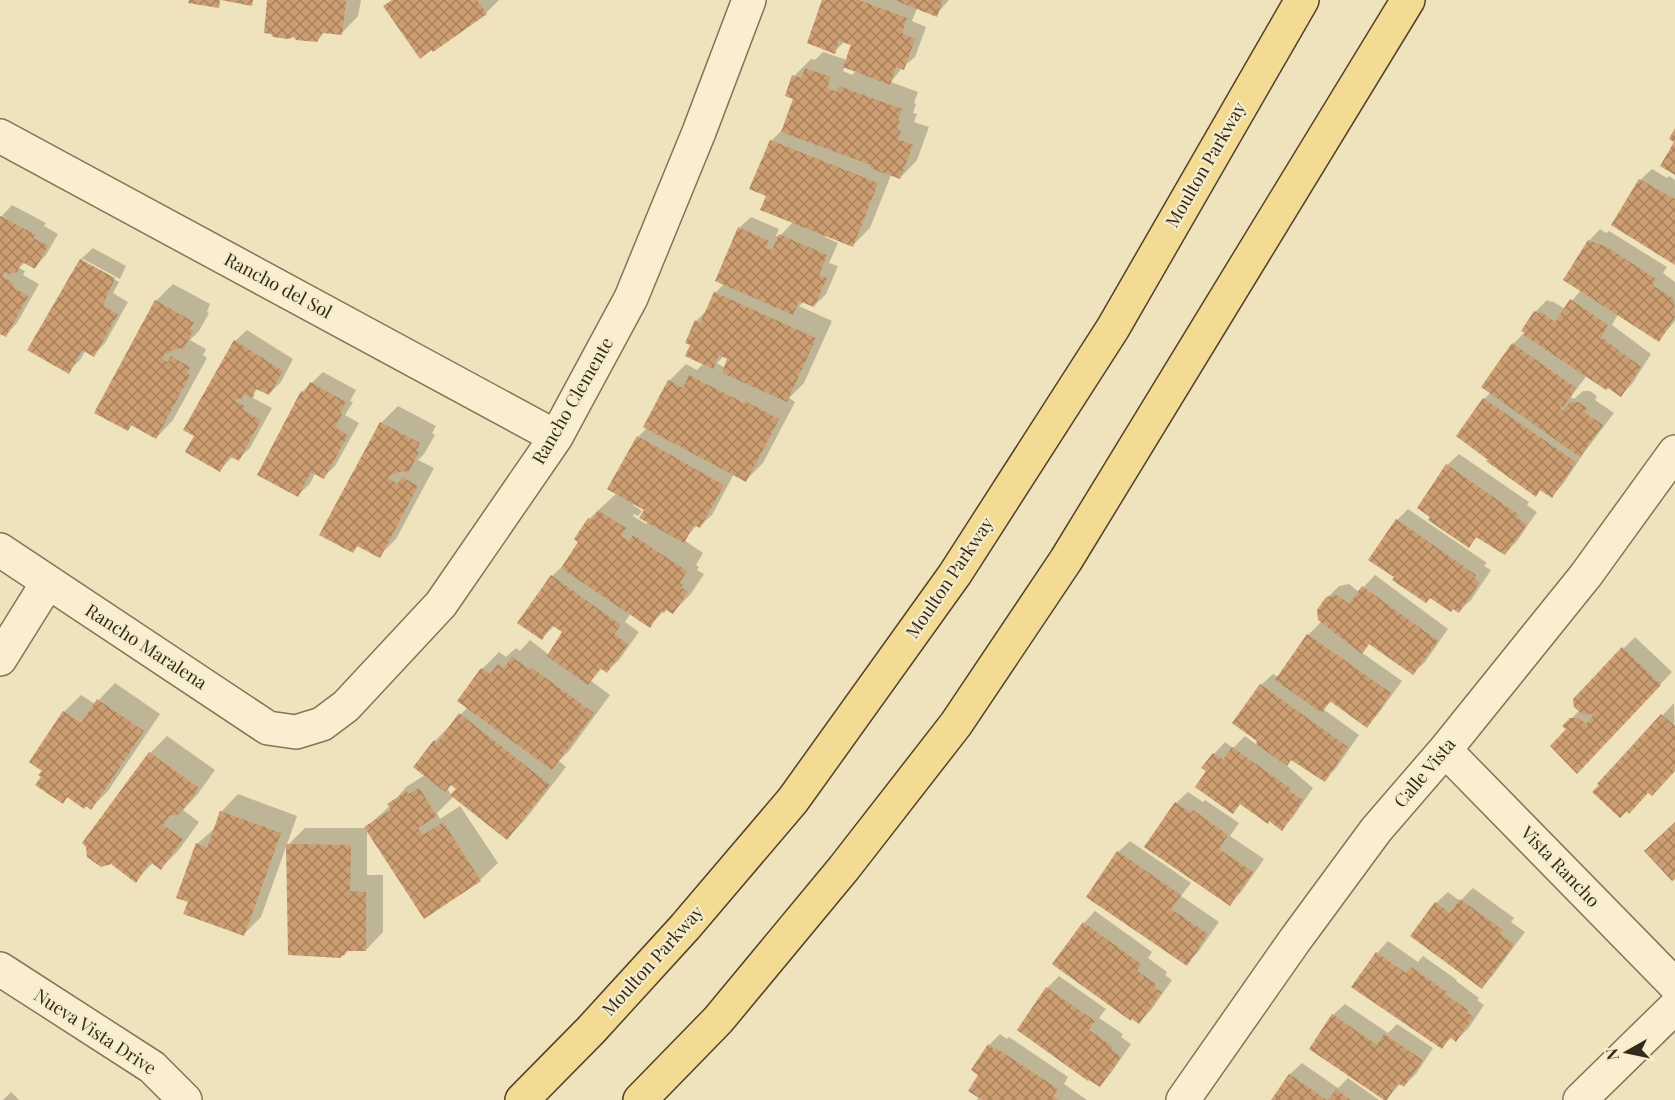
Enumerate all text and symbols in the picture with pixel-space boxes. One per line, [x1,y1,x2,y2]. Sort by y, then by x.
street label: Moulton Parkway [1160,97,1251,232]
street label: Rancho del Sol [220,247,337,324]
street label: Rancho Clemente [526,333,618,468]
street label: Moulton Parkway [900,512,999,643]
street label: Rancho Maralena [81,598,212,694]
street label: Calle Vista [1388,732,1460,812]
street label: Vista Rancho [1515,820,1606,912]
street label: Moulton Parkway [596,900,708,1021]
street label: Nueva Vista Drive [30,983,161,1080]
north arrow [1597,1022,1657,1082]
text: N [1600,1047,1623,1062]

